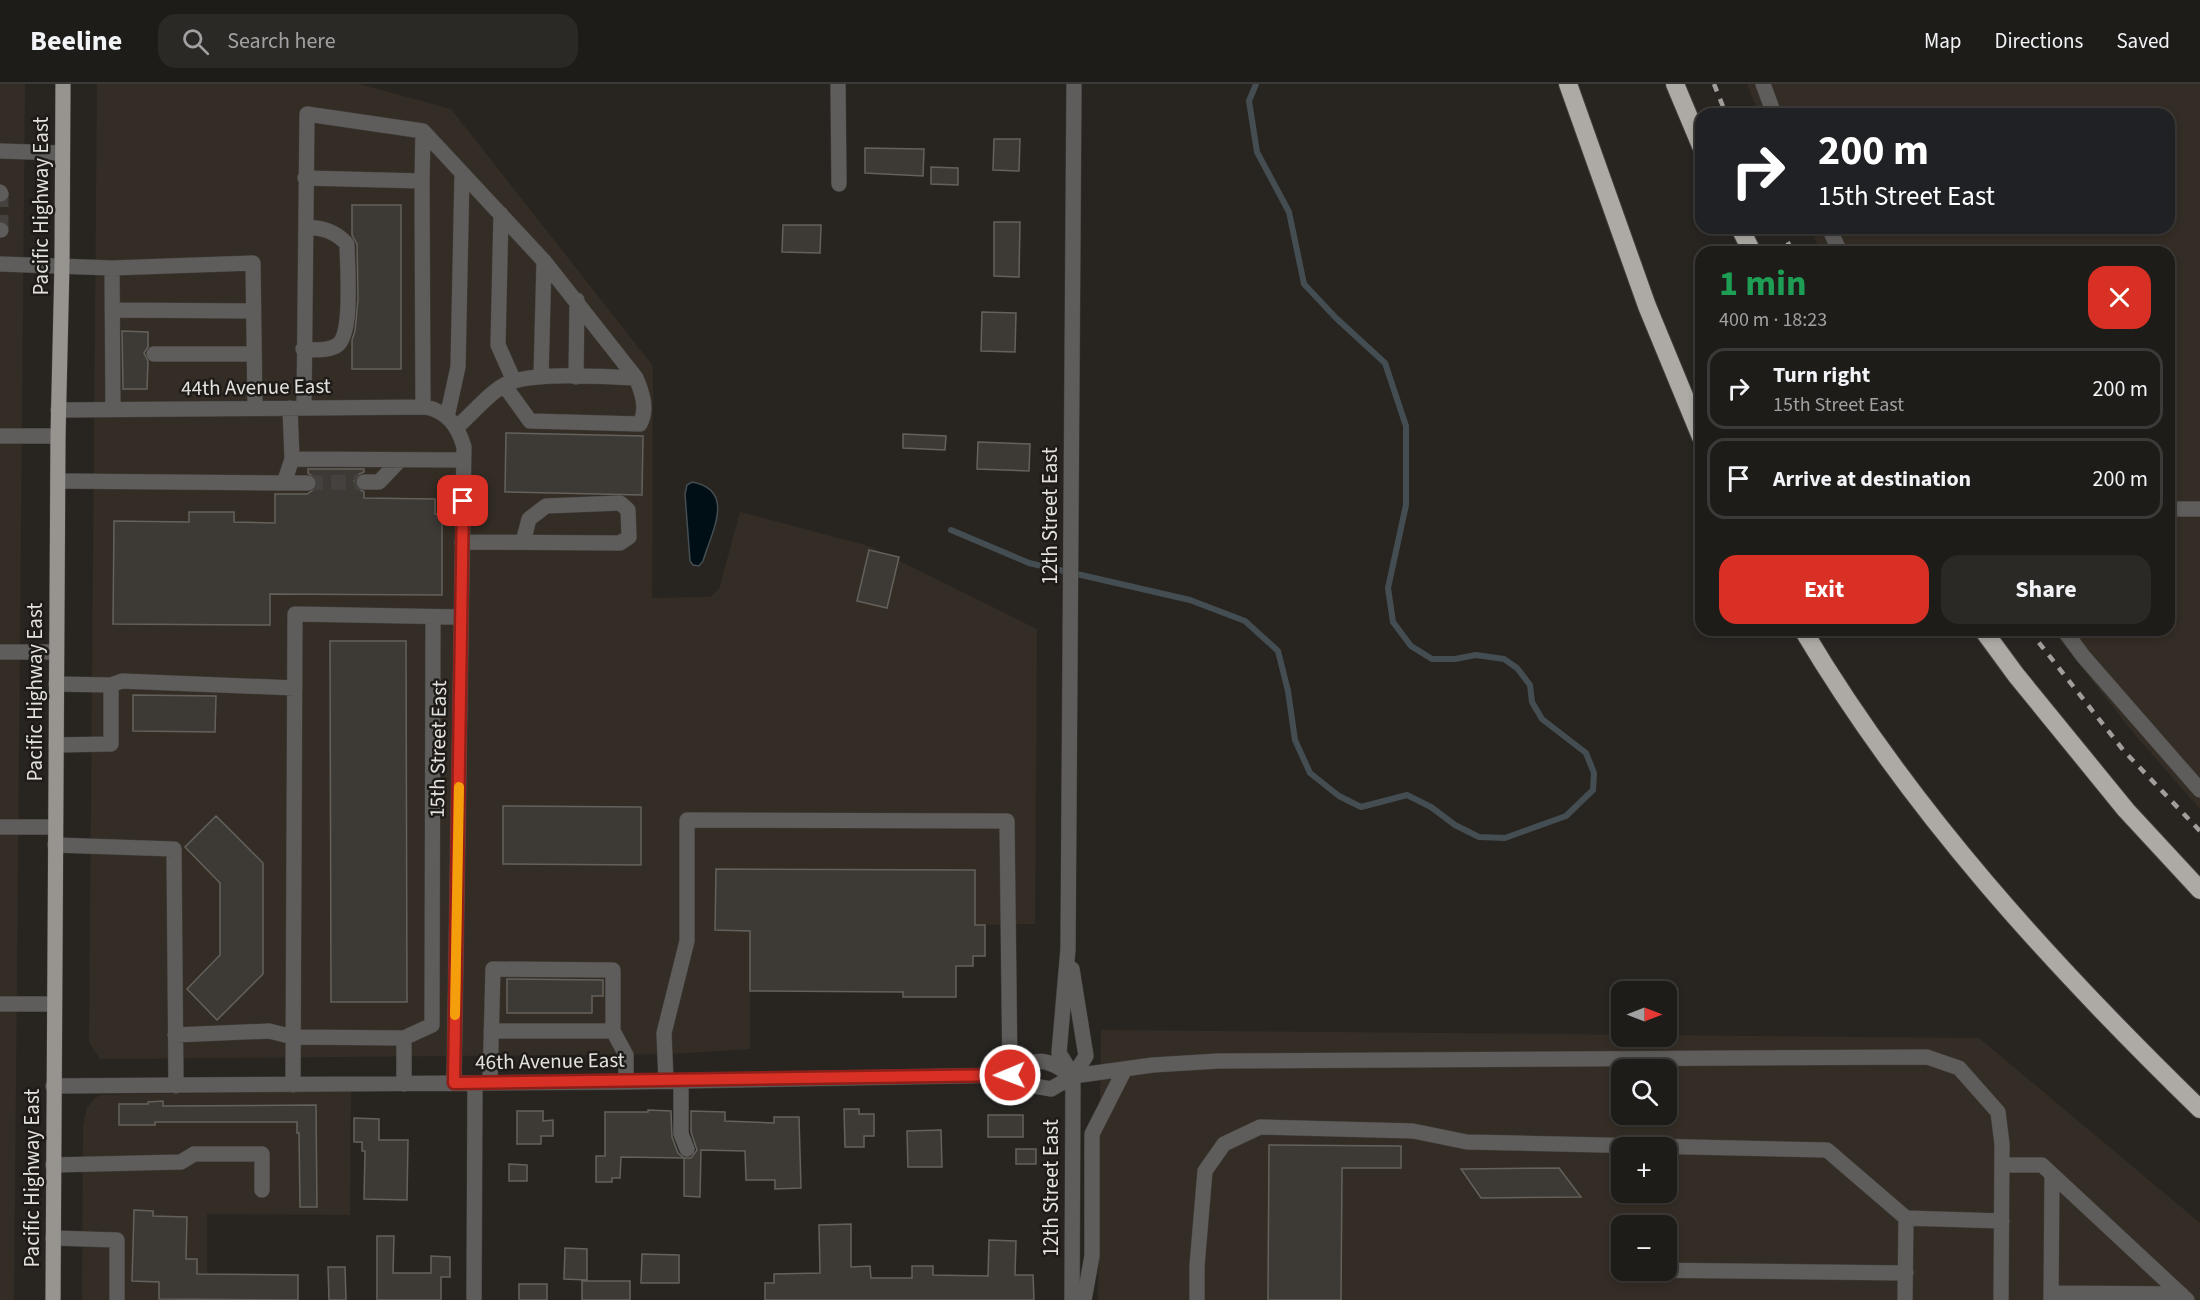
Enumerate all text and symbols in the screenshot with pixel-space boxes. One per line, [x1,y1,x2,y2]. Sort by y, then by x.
search box [158,14,578,68]
text: Beeline [30,21,122,61]
icon: search [179,25,212,58]
text: Search here [227,25,336,57]
text: Map [1924,26,1962,56]
text: Directions [1995,26,2083,56]
text: Saved [2116,26,2170,56]
street label: Pacific Highway East [26,117,56,295]
text: 200 m [1818,121,1929,181]
icon: right [1719,132,1797,210]
text: 15th Street East [1818,177,1995,216]
text: 1 min [1719,258,1807,309]
button: close [2088,266,2151,329]
text: 400 m · 18:23 [1719,306,1827,334]
text: Turn right [1773,359,1870,391]
street label: 44th Avenue East [181,371,331,403]
icon: right [1722,372,1755,405]
text: 200 m [2093,373,2148,405]
text: 15th Street East [1773,391,1904,419]
street label: 12th Street East [1035,447,1065,585]
icon: arrive [1722,462,1755,495]
text: Arrive at destination [1773,463,1971,495]
text: 200 m [2093,463,2148,495]
pin [437,475,488,526]
icon: arrive [446,484,479,517]
button: Exit [1719,555,1929,624]
button: Share [1941,555,2151,624]
street label: Pacific Highway East [20,603,50,781]
street label: 15th Street East [422,680,454,818]
north arrow [1611,981,1677,1047]
map controls [1611,981,1677,1281]
position arrow [978,1043,1042,1107]
street label: 46th Avenue East [475,1045,625,1077]
button: search [1611,1059,1677,1125]
street label: Pacific Highway East [17,1089,47,1267]
street label: 12th Street East [1036,1119,1066,1257]
button: + [1611,1137,1677,1203]
button: − [1611,1215,1677,1281]

